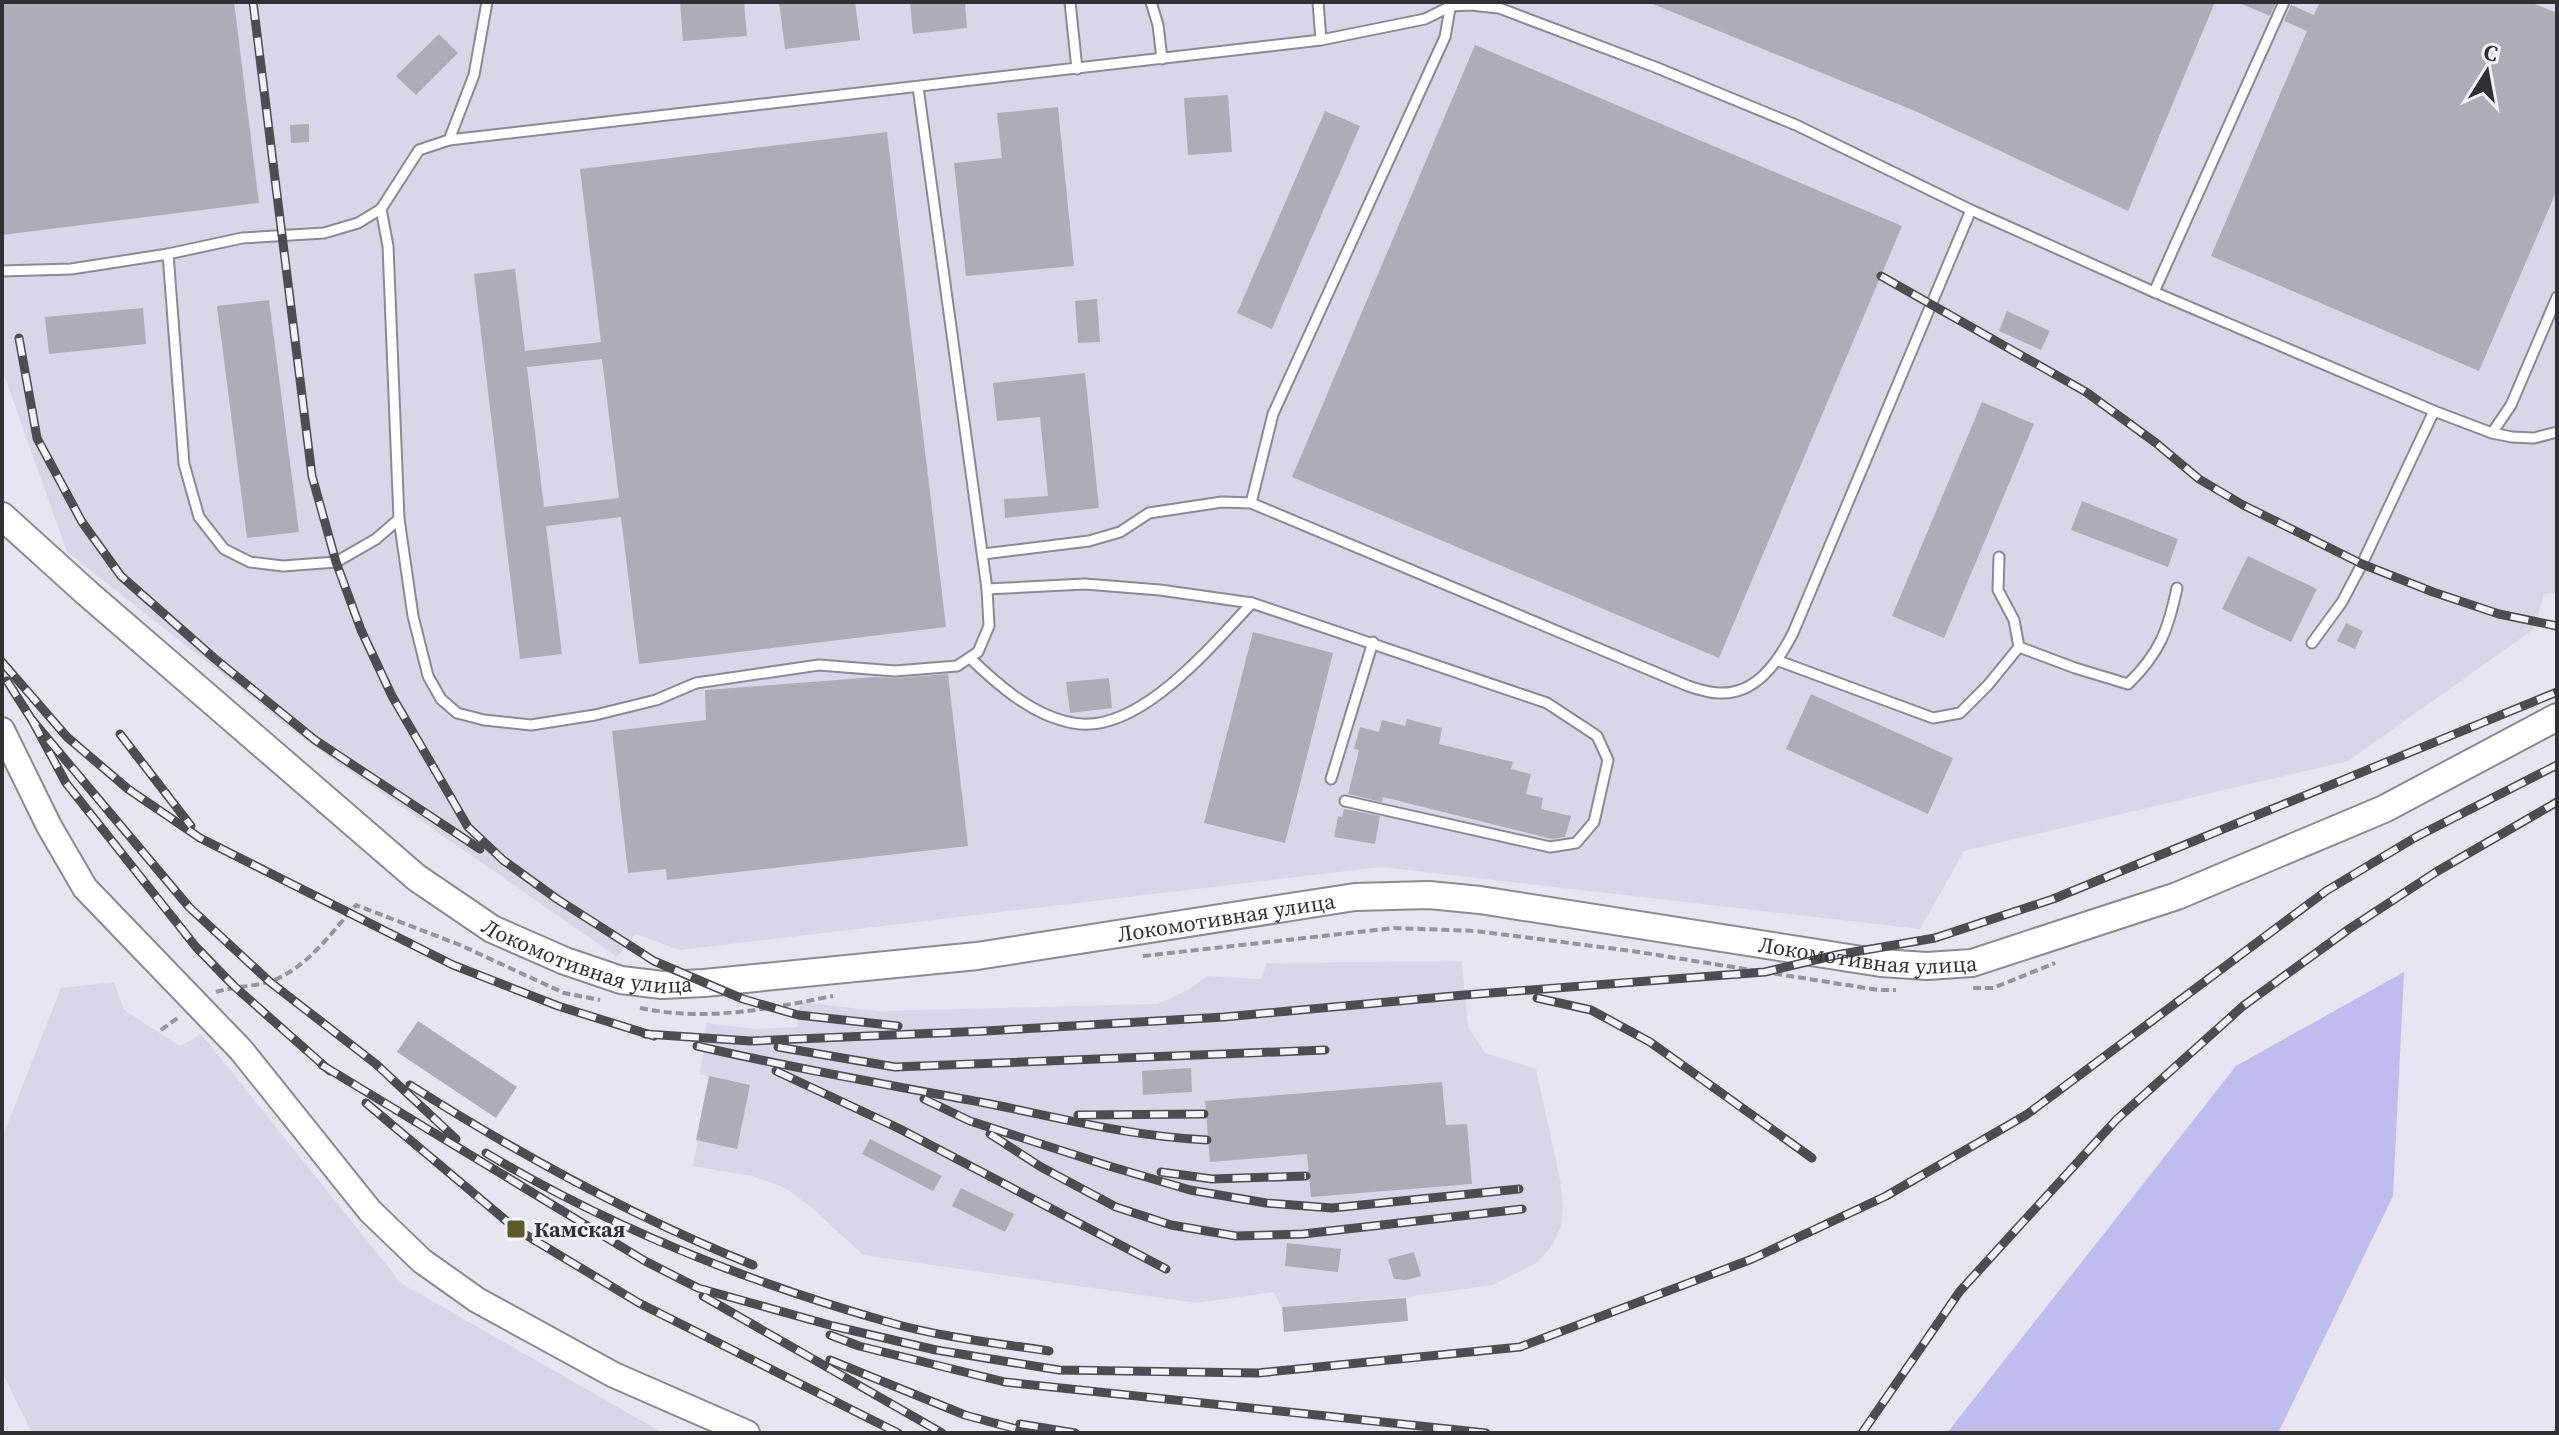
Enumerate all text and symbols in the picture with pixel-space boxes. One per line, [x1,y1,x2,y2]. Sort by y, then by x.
north arrow [2447,32,2527,112]
text: С [2481,36,2501,68]
street label: Локомотивная улица [1115,885,1338,949]
street label: Локомотивная улица [476,911,694,1001]
street label: Локомотивная улица [1756,929,1979,981]
place label: Камская [534,1214,625,1244]
marker: Камская [505,1218,527,1240]

